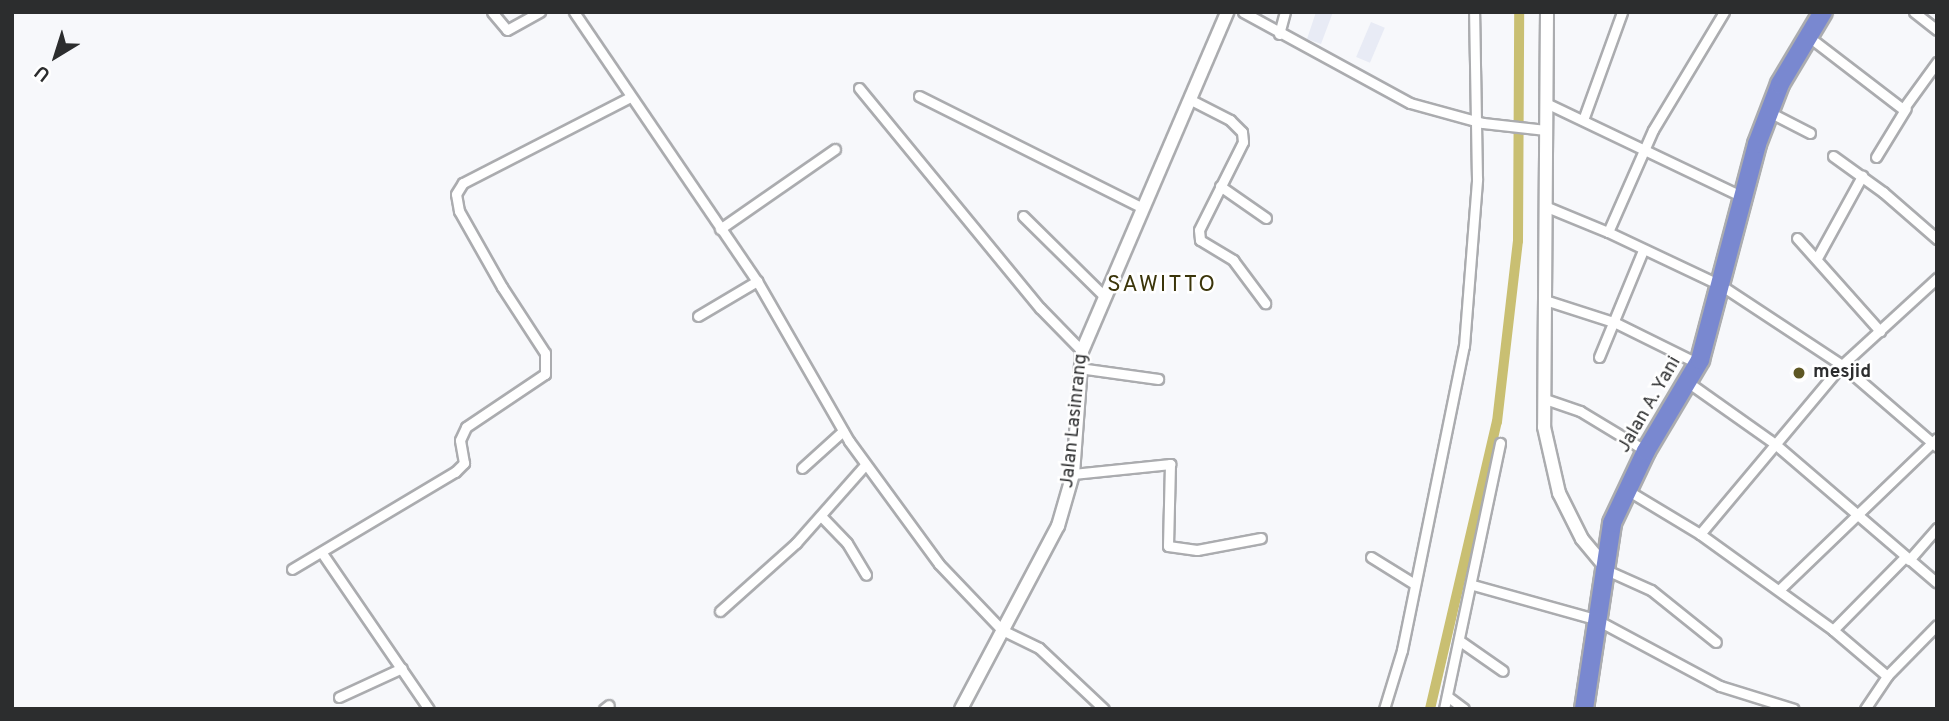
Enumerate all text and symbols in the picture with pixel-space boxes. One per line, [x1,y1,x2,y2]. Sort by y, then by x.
north arrow [21,21,91,91]
text: U [30,59,56,86]
district label: SAWITTO [1108,272,1216,300]
street label: Jalan A. Yani [1613,352,1687,458]
street label: Jalan Lasinrang [1057,353,1093,489]
place label: mesjid [1813,362,1871,384]
marker: mesjid [1791,365,1807,381]

